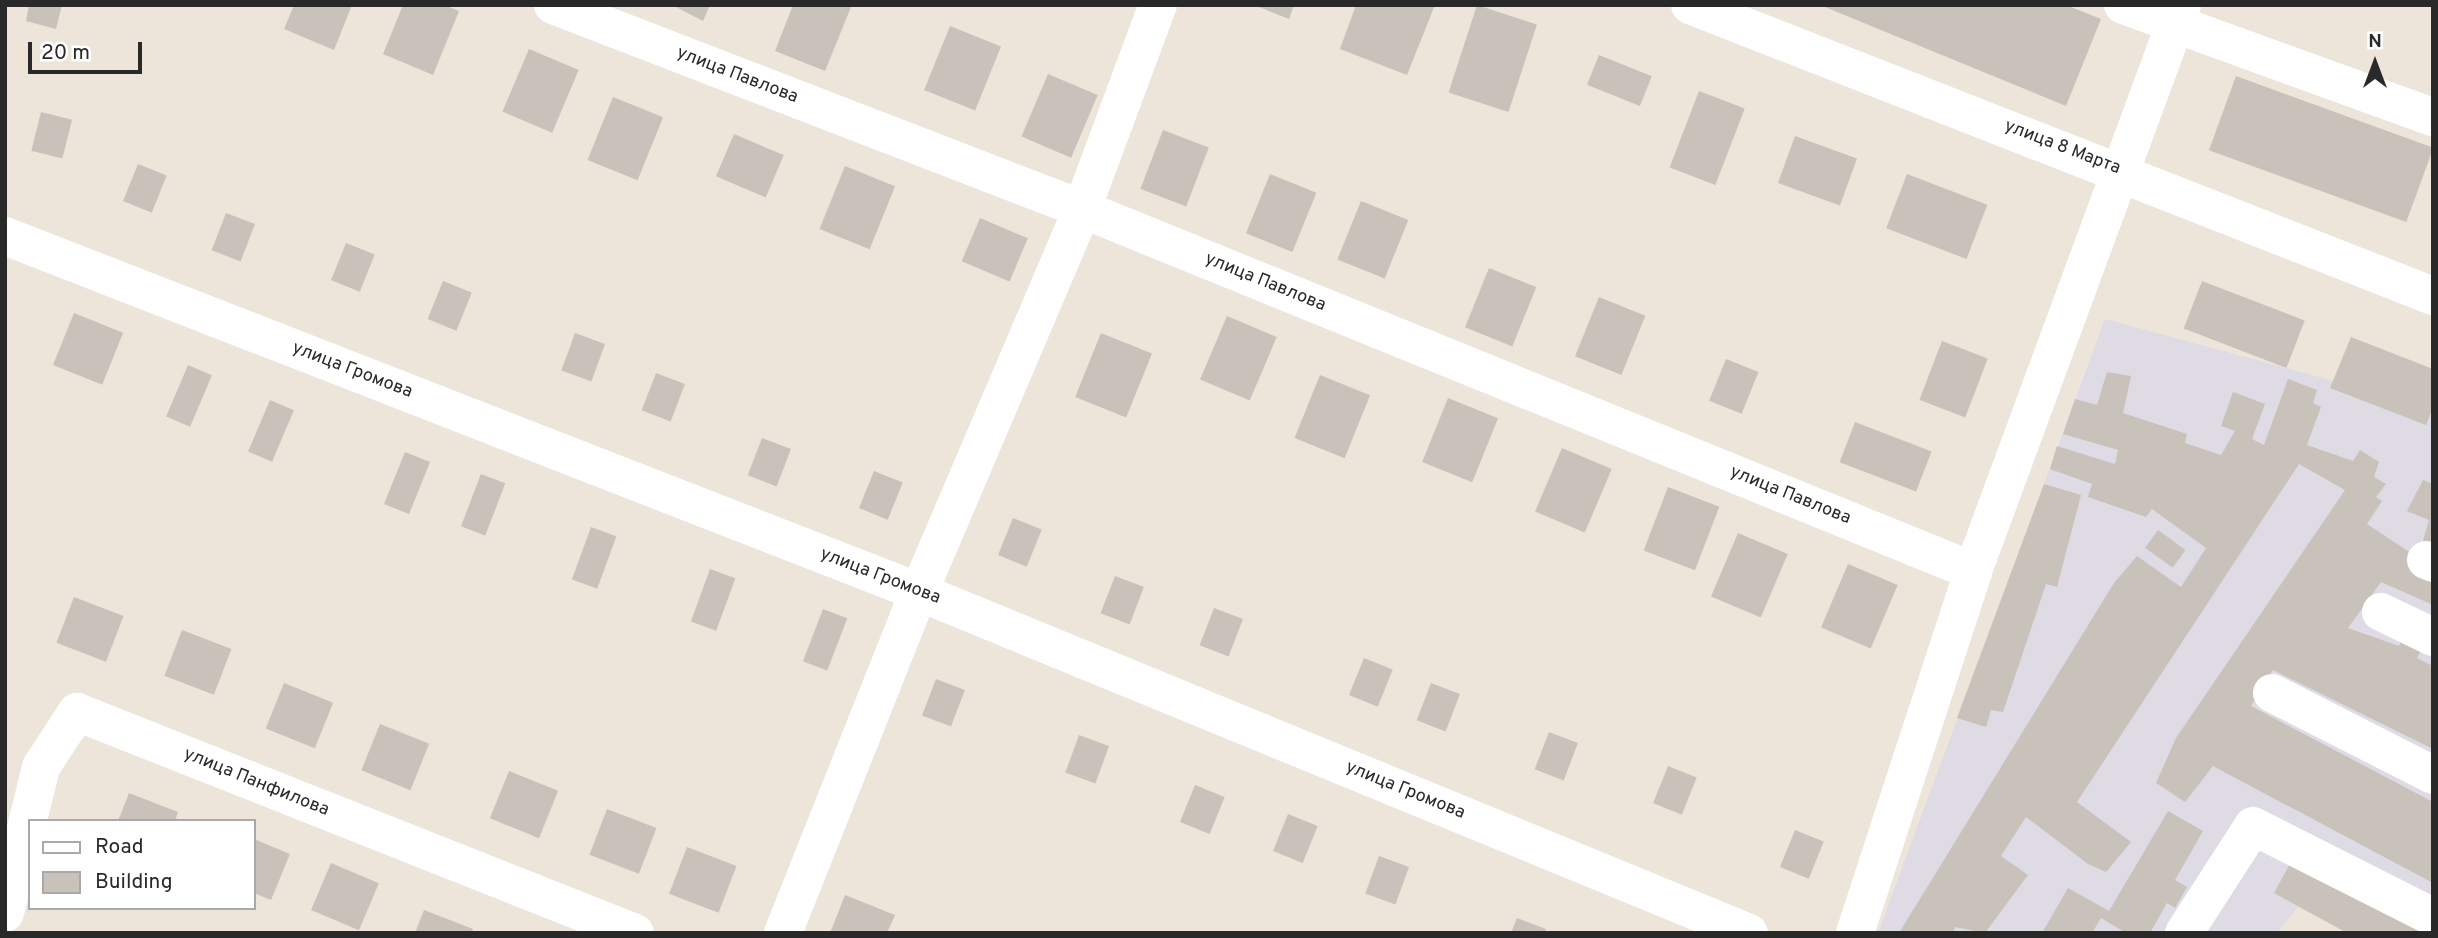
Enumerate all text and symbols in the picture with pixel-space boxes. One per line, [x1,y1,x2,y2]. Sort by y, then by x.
scale bar [32,28,145,72]
north arrow [2340,28,2410,98]
text: N [2368,30,2382,54]
text: 20 m [41,40,90,67]
street label: улица Павлова [673,43,801,109]
street label: улица 8 Марта [2001,116,2123,180]
street label: улица Павлова [1201,249,1329,317]
street label: улица Громова [289,338,415,404]
street label: улица Павлова [1726,462,1854,530]
street label: улица Громова [817,544,943,610]
street label: улица Панфилова [180,744,332,822]
street label: улица Громова [1342,757,1468,825]
legend [28,819,256,910]
text: Road [95,834,144,861]
text: Building [95,869,173,896]

